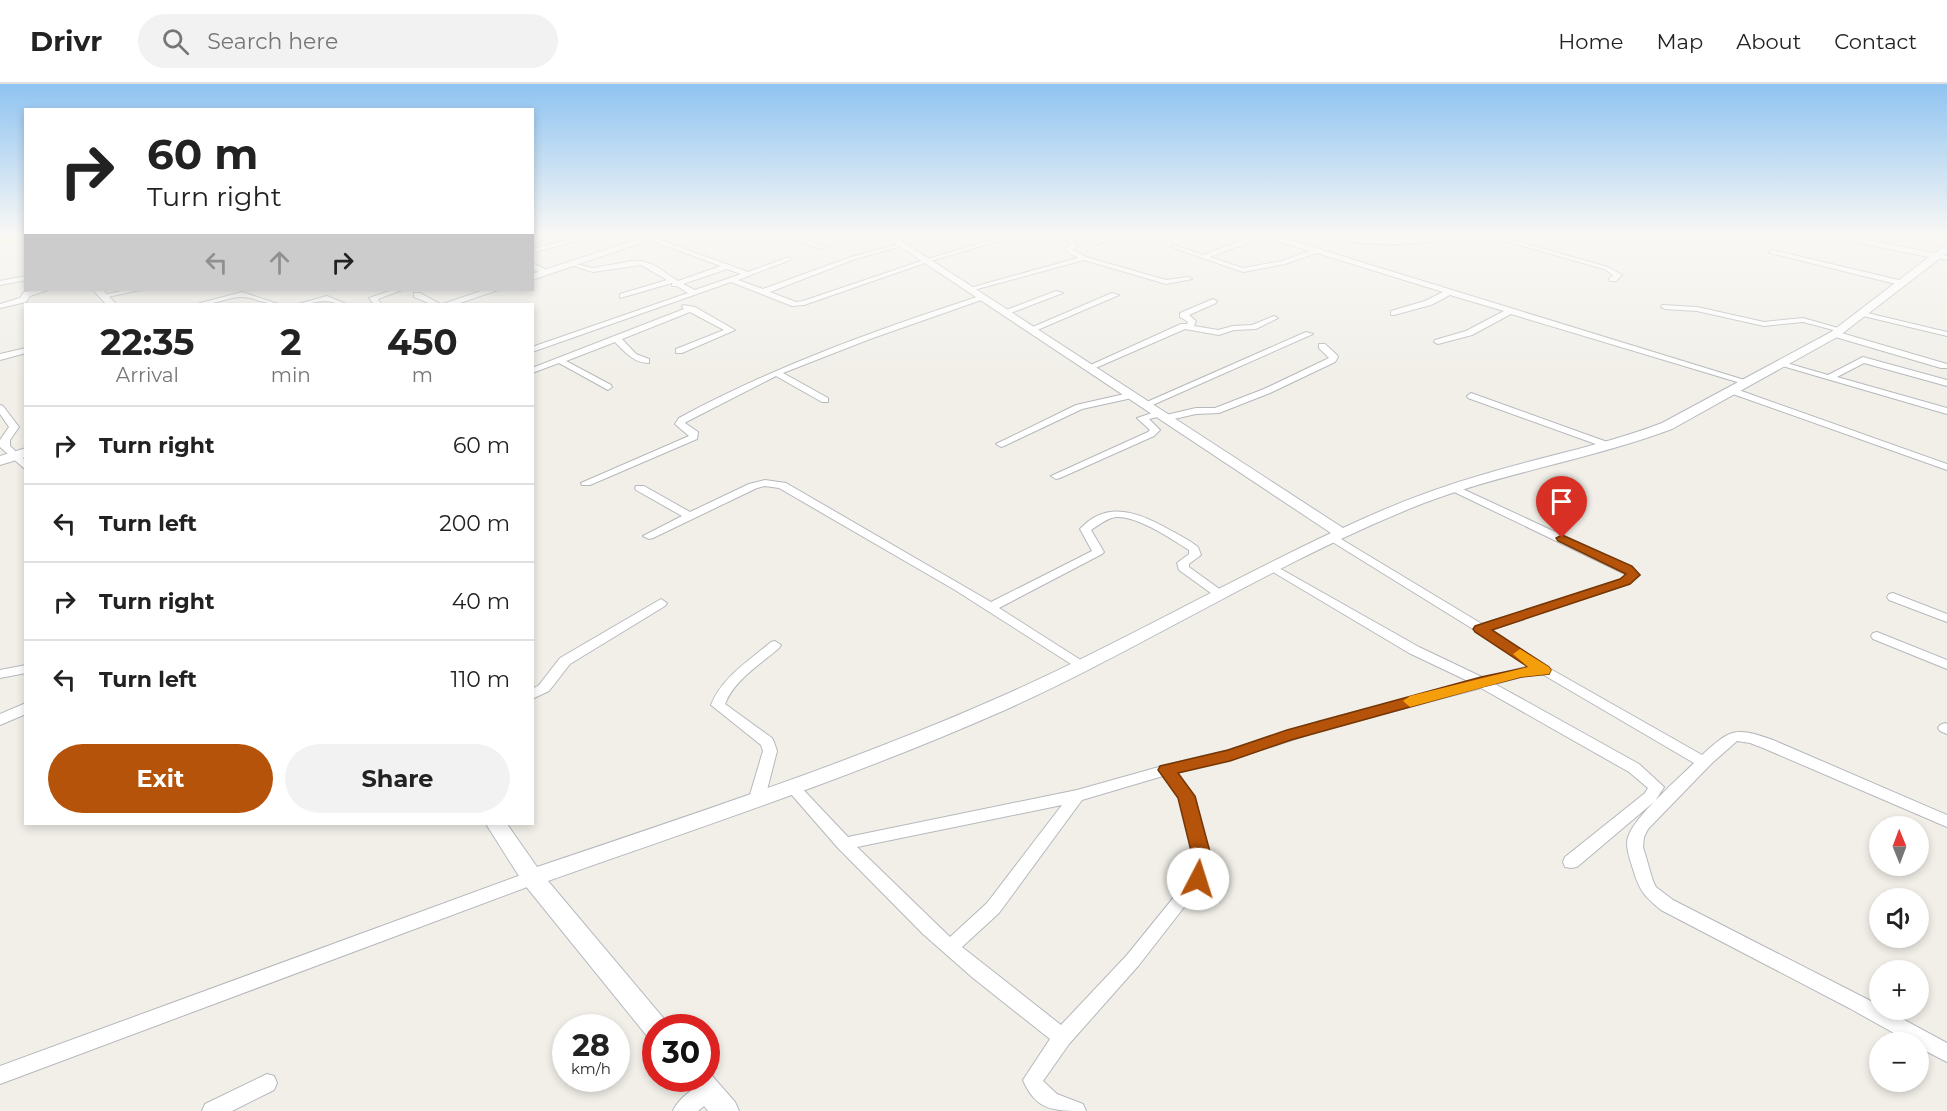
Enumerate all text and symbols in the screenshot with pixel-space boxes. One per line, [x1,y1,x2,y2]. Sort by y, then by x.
search box [138,14,558,68]
text: Drivr [30,24,102,58]
icon: search [159,25,192,58]
text: Search here [207,28,338,55]
text: Home [1558,29,1623,54]
text: Map [1656,29,1703,54]
text: About [1736,29,1801,54]
text: Contact [1834,29,1917,54]
text: 60 m [147,128,258,180]
icon: right [48,132,126,210]
text: Turn right [147,180,282,213]
icon: left [200,246,233,279]
icon: ahead [263,246,296,279]
icon: right [326,246,359,279]
text: 22:35 [100,320,195,364]
text: 2 [280,320,301,364]
text: 450 [387,320,458,364]
text: Arrival [116,363,179,387]
text: min [271,363,311,387]
text: m [412,363,433,387]
icon: right [48,429,81,462]
text: Turn right [99,432,214,459]
text: 60 m [453,432,510,459]
pin [1536,476,1587,538]
icon: arrive [1545,485,1578,518]
icon: left [48,507,81,540]
text: Turn left [99,510,197,537]
text: 200 m [439,510,510,537]
icon: right [48,585,81,618]
text: Turn right [99,588,214,615]
text: 40 m [452,588,510,615]
icon: left [48,663,81,696]
text: Turn left [99,666,197,693]
text: 110 m [450,666,510,693]
button: Exit [48,744,273,813]
button: Share [285,744,510,813]
north arrow [1869,816,1929,876]
map controls [1869,816,1929,1092]
position arrow [1166,847,1230,911]
button: sound [1869,888,1929,948]
button: + [1869,960,1929,1020]
speed limit sign: 30 [642,1014,720,1092]
text: 28 [572,1027,610,1064]
button: − [1869,1032,1929,1092]
text: km/h [571,1059,611,1078]

